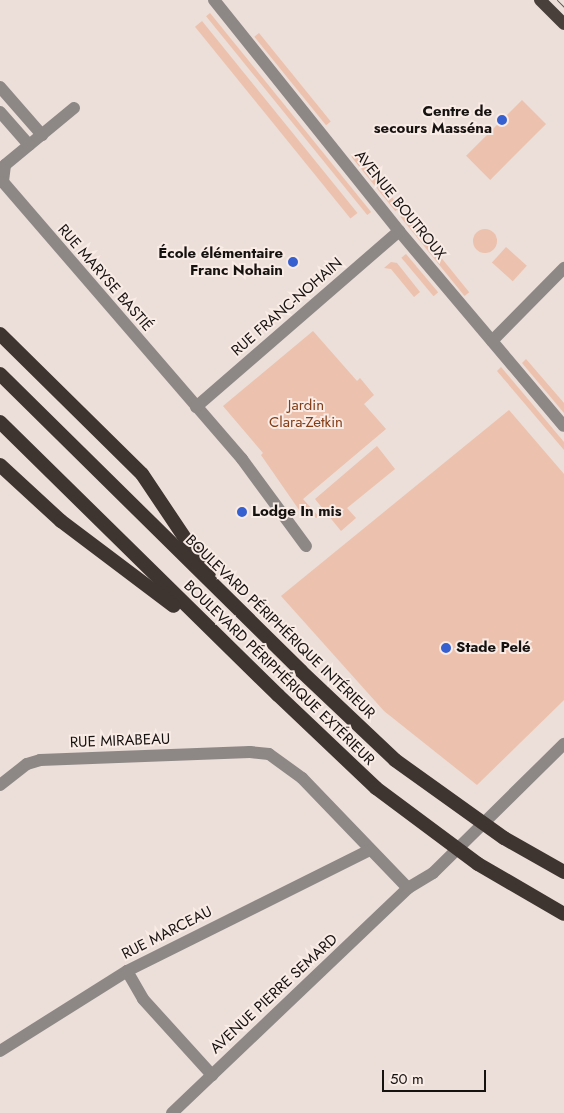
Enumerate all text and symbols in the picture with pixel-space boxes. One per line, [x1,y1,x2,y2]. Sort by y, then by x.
place label: Centre de secours Masséna [374,102,492,137]
marker: Centre de secours Masséna [496,114,508,126]
street label: AVENUE BOUTROUX [351,147,449,263]
street label: RUE MARYSE BASTIÉ [54,221,156,335]
place label: École élémentaire Franc Nohain [158,244,283,279]
street label: RUE FRANC-NOHAIN [228,254,346,360]
marker: École élémentaire Franc Nohain [287,256,299,268]
park label: Jardin Clara-Zetkin [269,396,343,431]
place label: Lodge In mis [252,503,341,521]
marker: Lodge In mis [236,506,248,518]
street label: BOULEVARD PÉRIPHÉRIQUE INTÉRIEUR [182,531,378,723]
street label: BOULEVARD PÉRIPHÉRIQUE EXTÉRIEUR [180,577,378,769]
place label: Stade Pelé [456,639,531,657]
marker: Stade Pelé [440,642,452,654]
street label: RUE MIRABEAU [69,730,171,752]
street label: RUE MARCEAU [119,903,215,963]
street label: AVENUE PIERRE SEMARD [207,930,341,1058]
scale bar [384,1060,488,1092]
text: 50 m [390,1068,424,1090]

